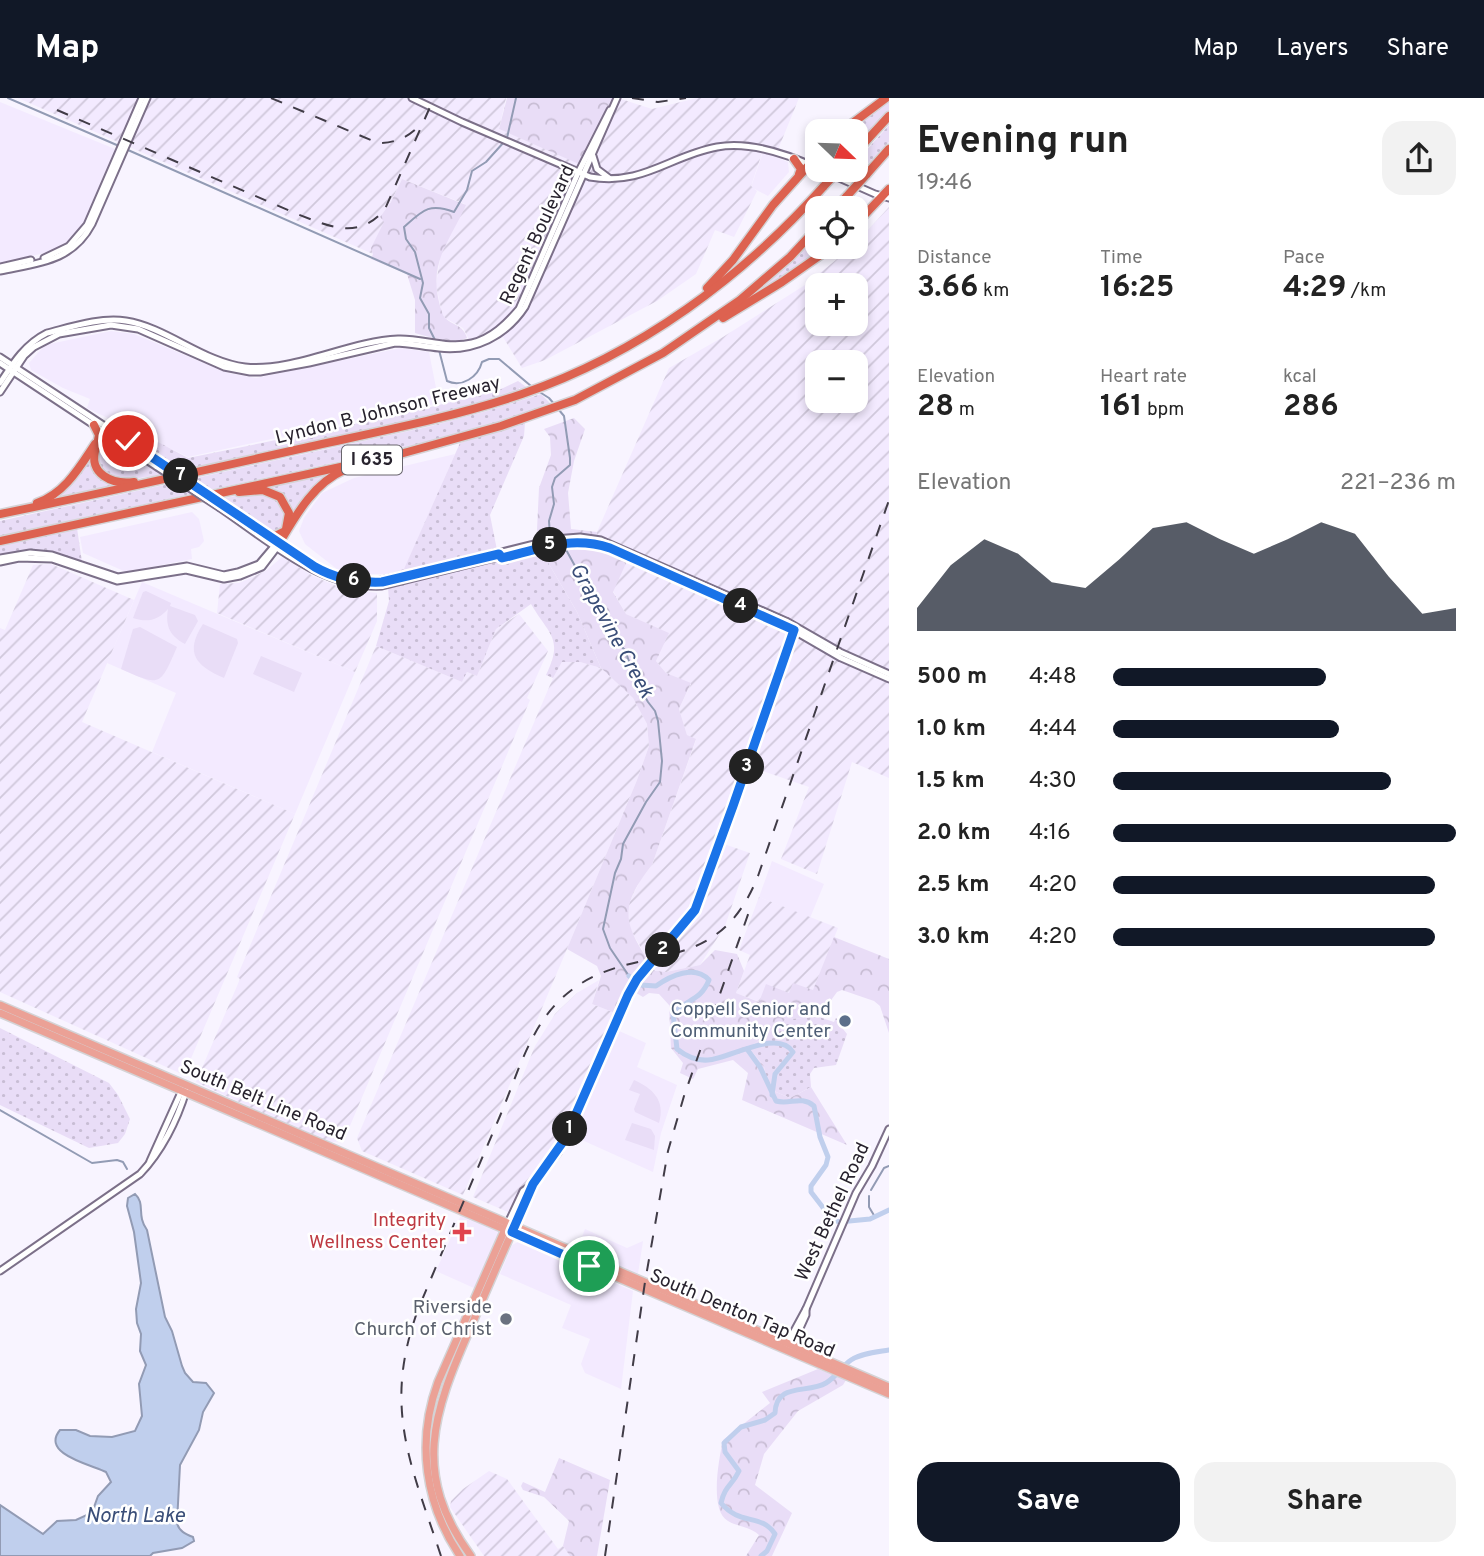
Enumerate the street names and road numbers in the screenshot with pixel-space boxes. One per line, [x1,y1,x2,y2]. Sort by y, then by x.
street label: Regent Boulevard [495,161,581,309]
street label: Lyndon B Johnson Freeway [273,371,503,451]
road number: I 635 [342,446,402,474]
street label: South Belt Line Road [176,1055,350,1147]
street label: West Bethel Road [790,1139,876,1285]
street label: South Denton Tap Road [646,1264,838,1364]

